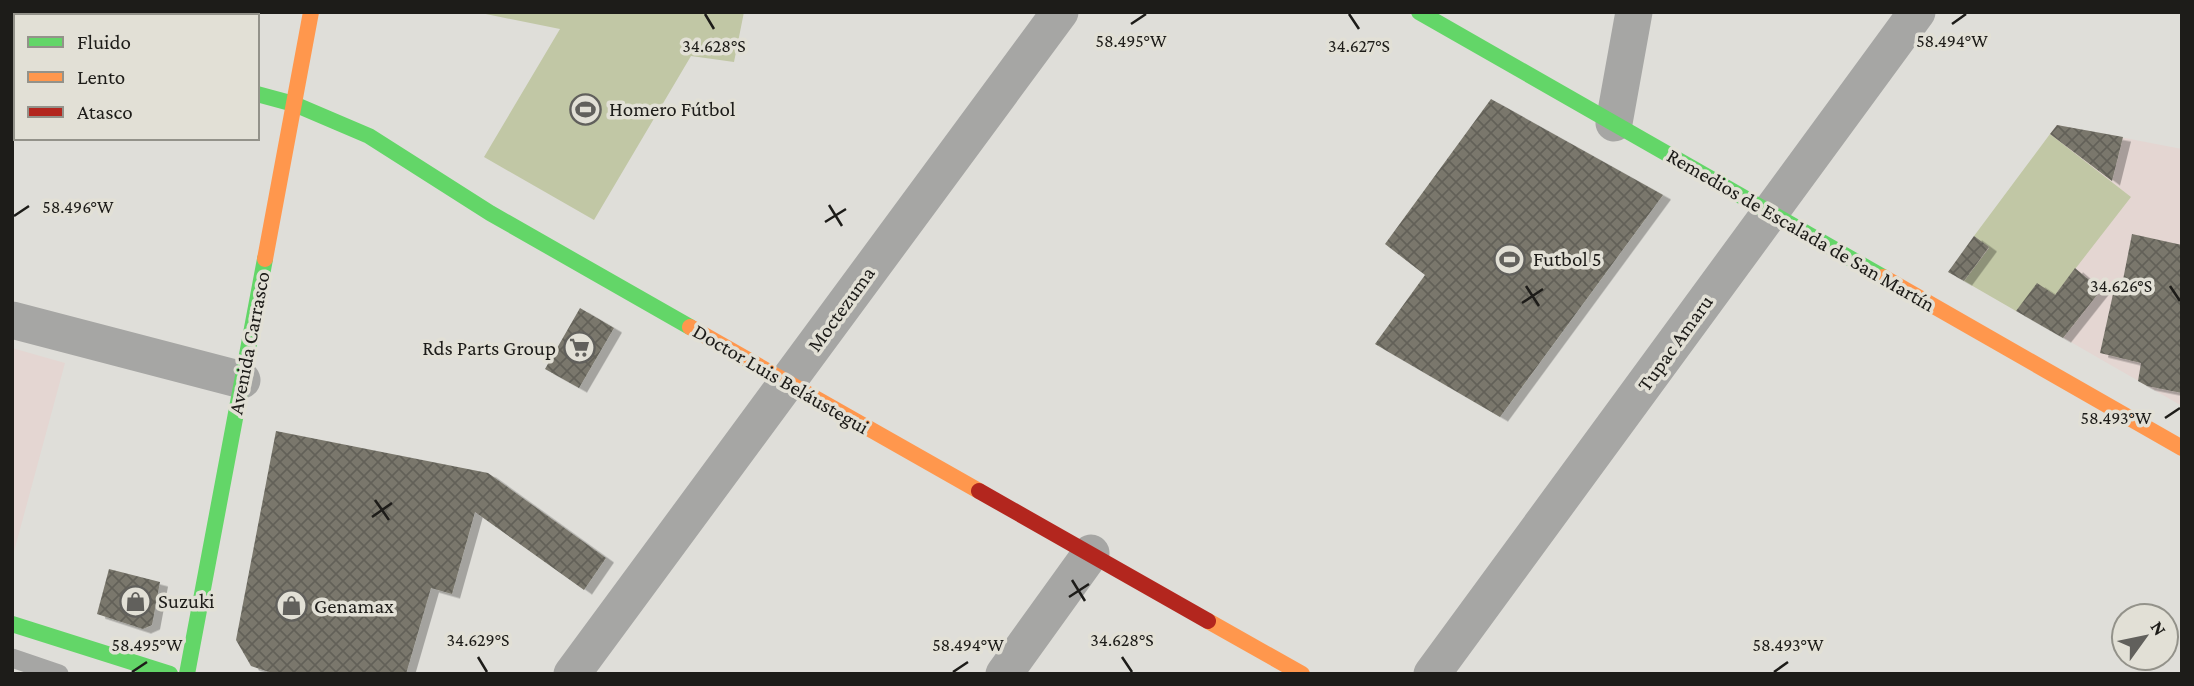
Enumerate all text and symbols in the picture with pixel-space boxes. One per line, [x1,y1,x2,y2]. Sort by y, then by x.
legend [14,14,259,140]
text: Fluido [77,30,131,54]
text: 58.495°W [1095,31,1167,51]
text: 58.494°W [1916,31,1988,51]
text: 34.628°S [682,36,746,56]
text: 34.627°S [1328,36,1390,56]
text: Lento [77,65,125,89]
sports icon: Homero Fútbol [569,92,603,126]
place label: Homero Fútbol [609,97,736,121]
text: Atasco [77,100,133,124]
street label: Remedios de Escalada de San Martín [1663,143,1939,317]
text: 58.496°W [42,197,114,217]
sports icon: Futbol 5 [1493,242,1527,276]
place label: Futbol 5 [1533,247,1602,271]
street label: Moctezuma [802,262,880,356]
street label: Avenida Carrasco [223,269,275,417]
text: 34.626°S [2090,276,2152,296]
street label: Tupac Amaru [1632,290,1718,396]
street label: Doctor Luis Beláustegui [689,319,874,439]
supermarket icon: Rds Parts Group [562,331,596,365]
place label: Rds Parts Group [422,336,556,360]
text: 58.493°W [2081,408,2152,428]
shop icon: Suzuki [118,584,152,618]
place label: Suzuki [158,589,215,613]
shop icon: Genamax [274,589,308,623]
place label: Genamax [314,594,394,618]
north arrow [2110,602,2180,672]
text: N [2147,617,2171,639]
text: 34.629°S [447,630,509,650]
text: 34.628°S [1090,630,1154,650]
text: 58.495°W [111,635,183,655]
text: 58.494°W [932,635,1004,655]
text: 58.493°W [1753,635,1824,655]

